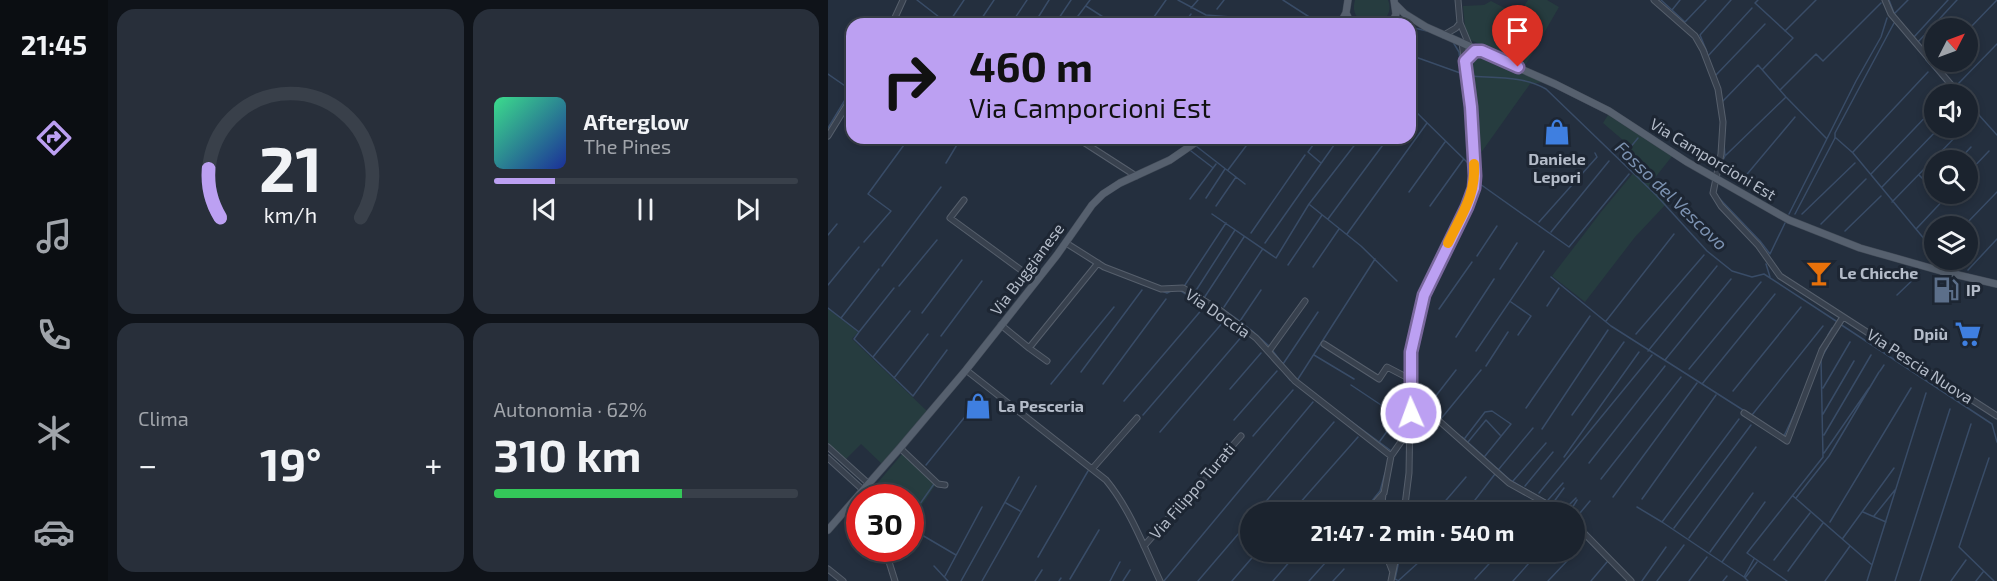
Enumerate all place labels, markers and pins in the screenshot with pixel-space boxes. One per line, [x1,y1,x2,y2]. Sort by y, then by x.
pin [1492,5,1543,67]
shop icon: Daniele Lepori [1542,117,1572,147]
place label: Daniele Lepori [1528,149,1586,186]
bar icon: Le Chicche [1804,258,1834,288]
place label: Le Chicche [1839,263,1918,282]
fuel station icon: IP [1931,275,1961,305]
place label: IP [1966,280,1981,299]
supermarket icon: Dpiù [1953,319,1983,349]
place label: Dpiù [1914,324,1948,343]
shop icon: La Pesceria [963,391,993,421]
place label: La Pesceria [998,396,1084,415]

